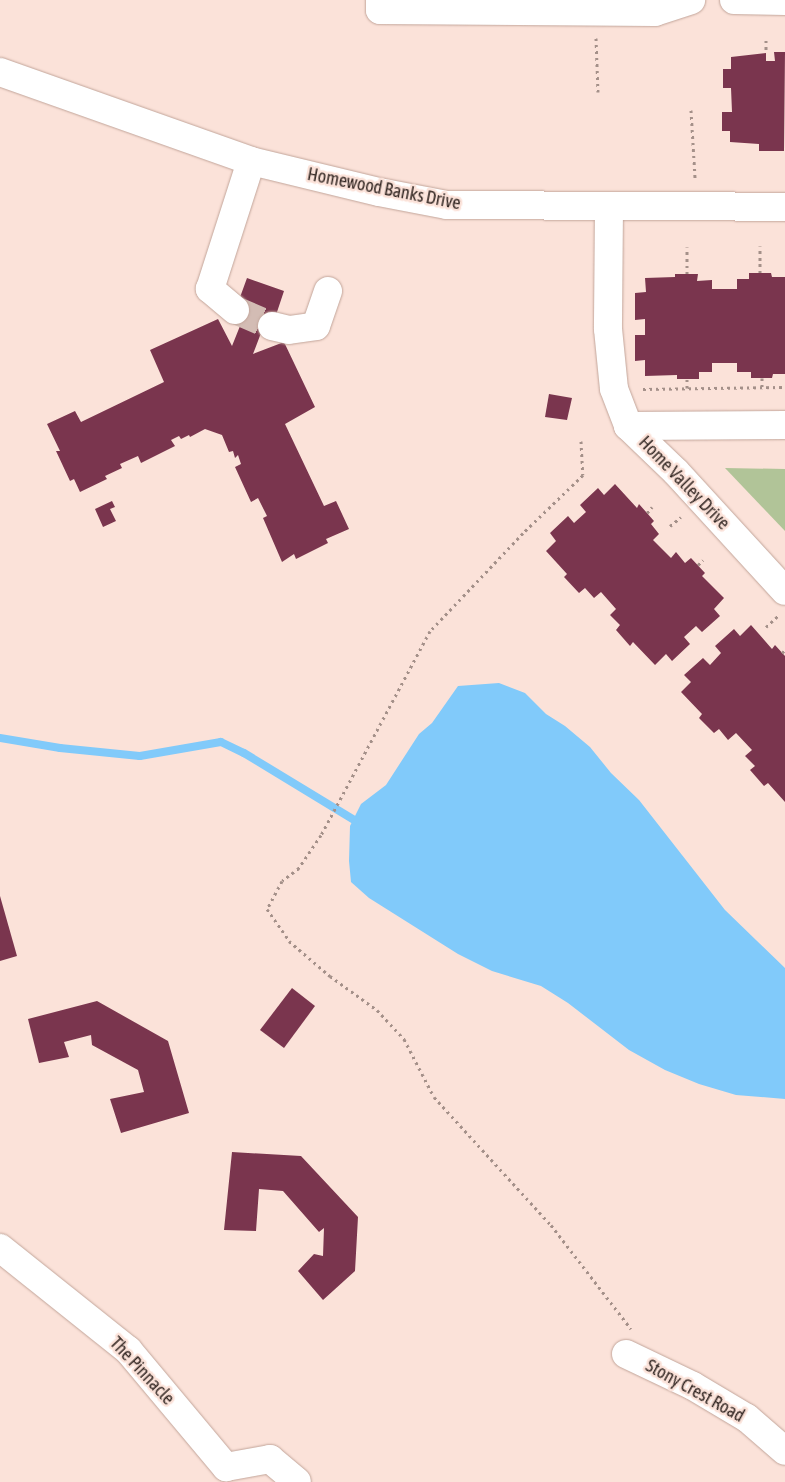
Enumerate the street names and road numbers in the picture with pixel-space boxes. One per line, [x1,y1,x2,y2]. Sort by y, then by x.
street label: Homewood Banks Drive [306,164,462,214]
street label: Home Valley Drive [634,432,734,534]
street label: The Pinnacle [105,1333,179,1409]
street label: Stony Crest Road [642,1355,748,1427]

